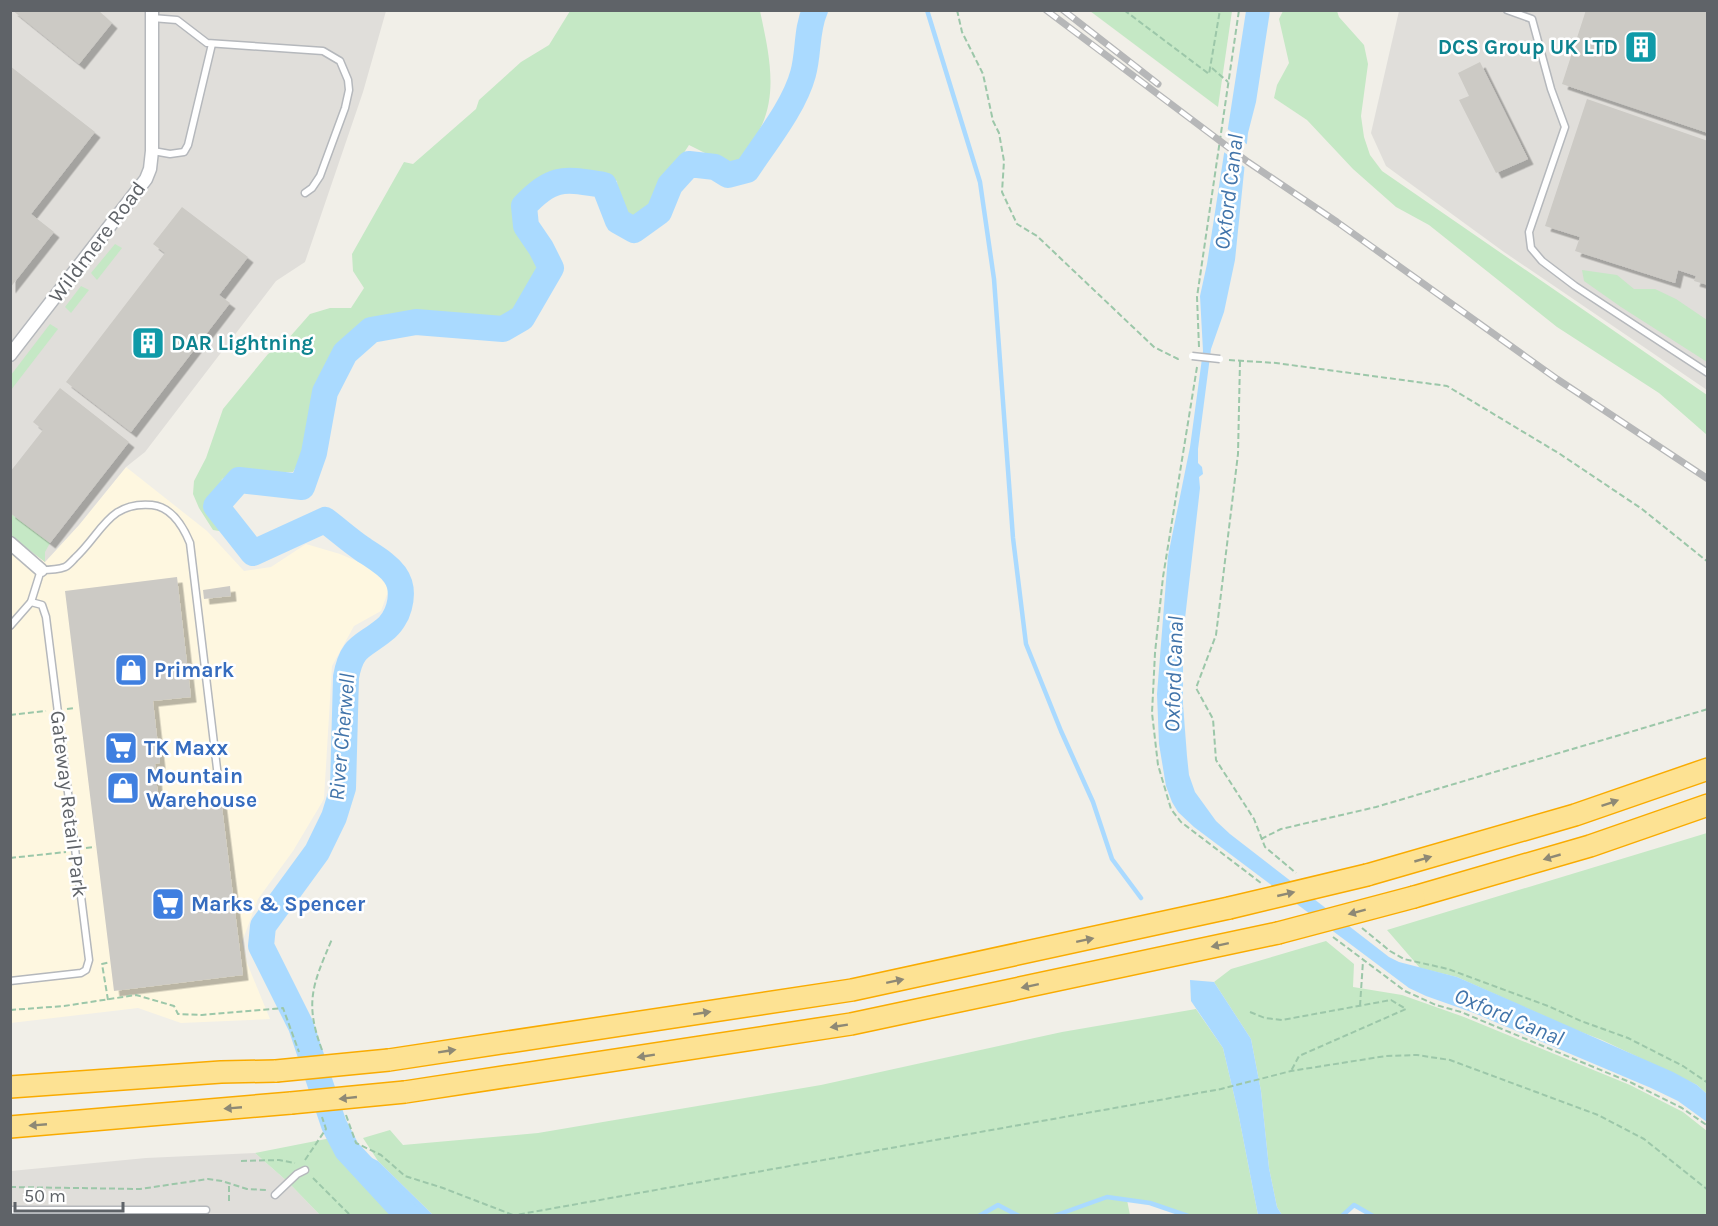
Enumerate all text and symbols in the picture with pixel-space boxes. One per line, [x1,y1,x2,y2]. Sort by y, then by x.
building icon: DCS Group UK LTD [1623,29,1659,65]
place label: DCS Group UK LTD [1438,35,1618,59]
water label: Oxford Canal [1209,133,1249,251]
street label: Wildmere Road [44,177,150,307]
building icon: DAR Lightning [130,325,166,361]
place label: DAR Lightning [171,331,314,355]
water label: Oxford Canal [1159,615,1189,733]
shop icon: Primark [113,652,149,688]
place label: Primark [154,658,235,682]
water label: River Cherwell [323,672,361,802]
street label: Gateway Retail Park [46,709,92,899]
supermarket icon: TK Maxx [103,730,139,766]
place label: TK Maxx [144,736,228,760]
place label: Mountain Warehouse [146,764,257,812]
shop icon: Mountain Warehouse [105,770,141,806]
one-way arrow [1601,797,1619,807]
one-way arrow [1543,853,1561,862]
one-way arrow [1414,854,1432,863]
supermarket icon: Marks & Spencer [150,886,186,922]
one-way arrow [1277,889,1295,899]
place label: Marks & Spencer [191,892,366,916]
one-way arrow [1348,908,1366,917]
one-way arrow [1076,935,1095,944]
one-way arrow [1211,941,1230,950]
one-way arrow [885,976,904,985]
one-way arrow [1020,982,1039,991]
water label: Oxford Canal [1450,982,1568,1052]
one-way arrow [693,1008,712,1017]
one-way arrow [829,1022,848,1031]
one-way arrow [438,1047,457,1056]
one-way arrow [637,1051,656,1060]
one-way arrow [338,1093,357,1103]
one-way arrow [223,1104,242,1113]
one-way arrow [29,1120,48,1130]
scale bar [15,1175,123,1213]
text: 50 m [24,1185,66,1207]

